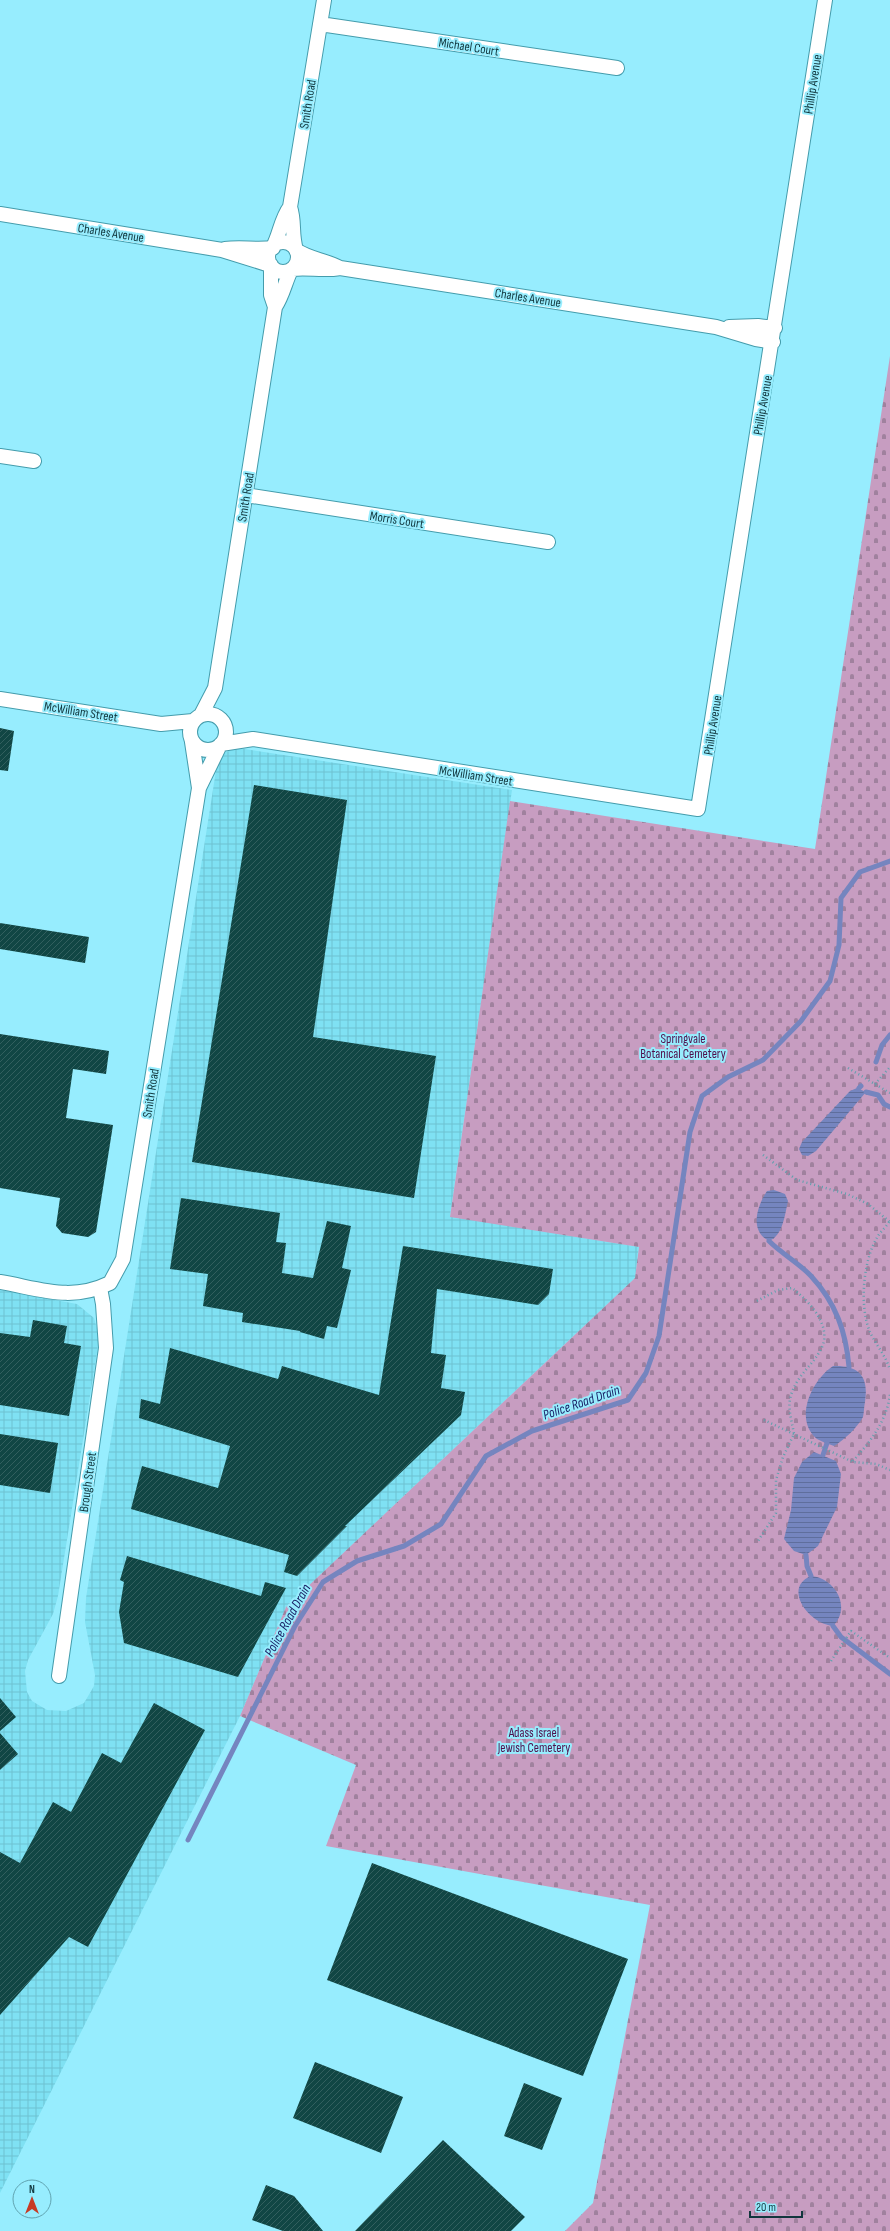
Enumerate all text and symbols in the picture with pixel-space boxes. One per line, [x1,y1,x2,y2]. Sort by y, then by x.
street label: Michael Court [438,34,500,60]
street label: Phillip Avenue [800,53,826,115]
street label: Smith Road [296,78,320,130]
street label: Charles Avenue [77,220,145,246]
street label: Charles Avenue [494,285,562,311]
street label: Phillip Avenue [750,374,776,436]
street label: Smith Road [234,471,258,523]
street label: Morris Court [369,508,425,532]
street label: Phillip Avenue [700,694,726,756]
street label: McWilliam Street [43,698,119,726]
street label: McWilliam Street [438,762,514,790]
park label: Springvale Botanical Cemetery [640,1031,726,1062]
street label: Smith Road [139,1067,163,1119]
water label: Police Road Drain [541,1381,622,1424]
street label: Brough Street [76,1451,100,1513]
water label: Police Road Drain [261,1581,314,1659]
park label: Adass Israel Jewish Cemetery [497,1725,570,1756]
north arrow [12,2179,52,2219]
text: N [29,2183,35,2196]
scale bar [750,2193,802,2219]
text: 20 m [756,2200,776,2215]

